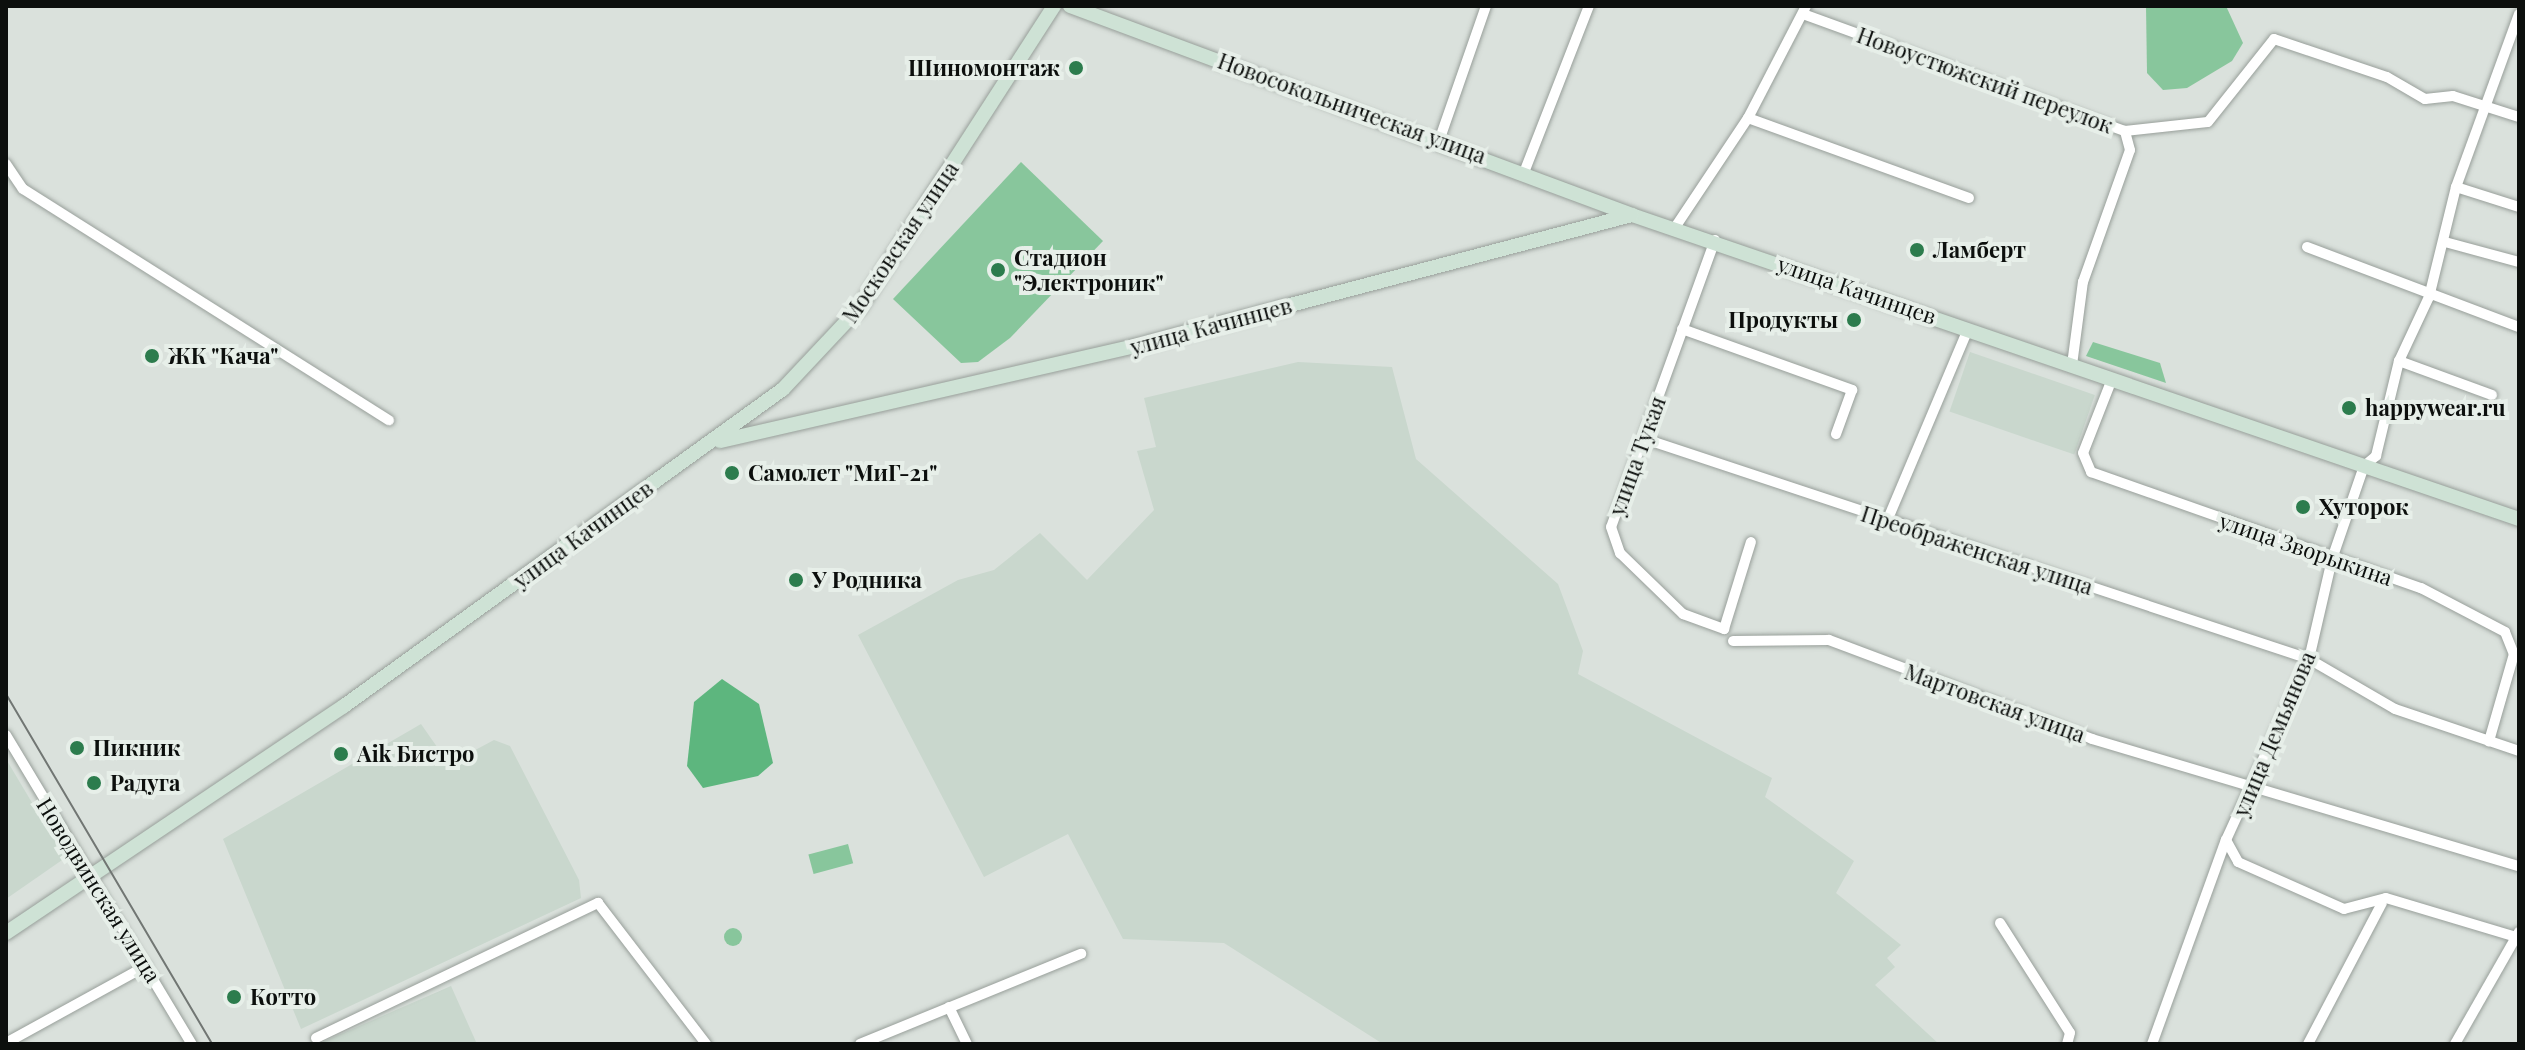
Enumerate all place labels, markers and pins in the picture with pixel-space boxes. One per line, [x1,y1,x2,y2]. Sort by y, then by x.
place label: Шиномонтаж [908,55,1060,81]
marker: Шиномонтаж [1067,59,1085,77]
place label: Ламберт [1933,237,2026,263]
marker: Ламберт [1908,241,1926,259]
place label: Стадион "Электроник" [1014,244,1164,296]
marker: Стадион "Электроник" [989,261,1007,279]
place label: Продукты [1728,307,1838,333]
marker: Продукты [1845,311,1863,329]
place label: ЖК "Кача" [168,343,279,369]
marker: ЖК "Кача" [143,347,161,365]
place label: happywear.ru [2365,395,2506,421]
marker: happywear.ru [2340,399,2358,417]
place label: Самолет "МиГ-21" [748,460,938,486]
marker: Самолет "МиГ-21" [723,464,741,482]
place label: Хуторок [2319,494,2409,520]
marker: Хуторок [2294,498,2312,516]
place label: У Родника [812,567,922,593]
marker: У Родника [787,571,805,589]
place label: Пикник [93,735,180,761]
marker: Пикник [68,739,86,757]
place label: Aik Бистро [357,741,475,767]
marker: Aik Бистро [332,745,350,763]
place label: Радуга [110,770,180,796]
marker: Радуга [85,774,103,792]
place label: Котто [250,984,316,1010]
marker: Котто [225,988,243,1006]

